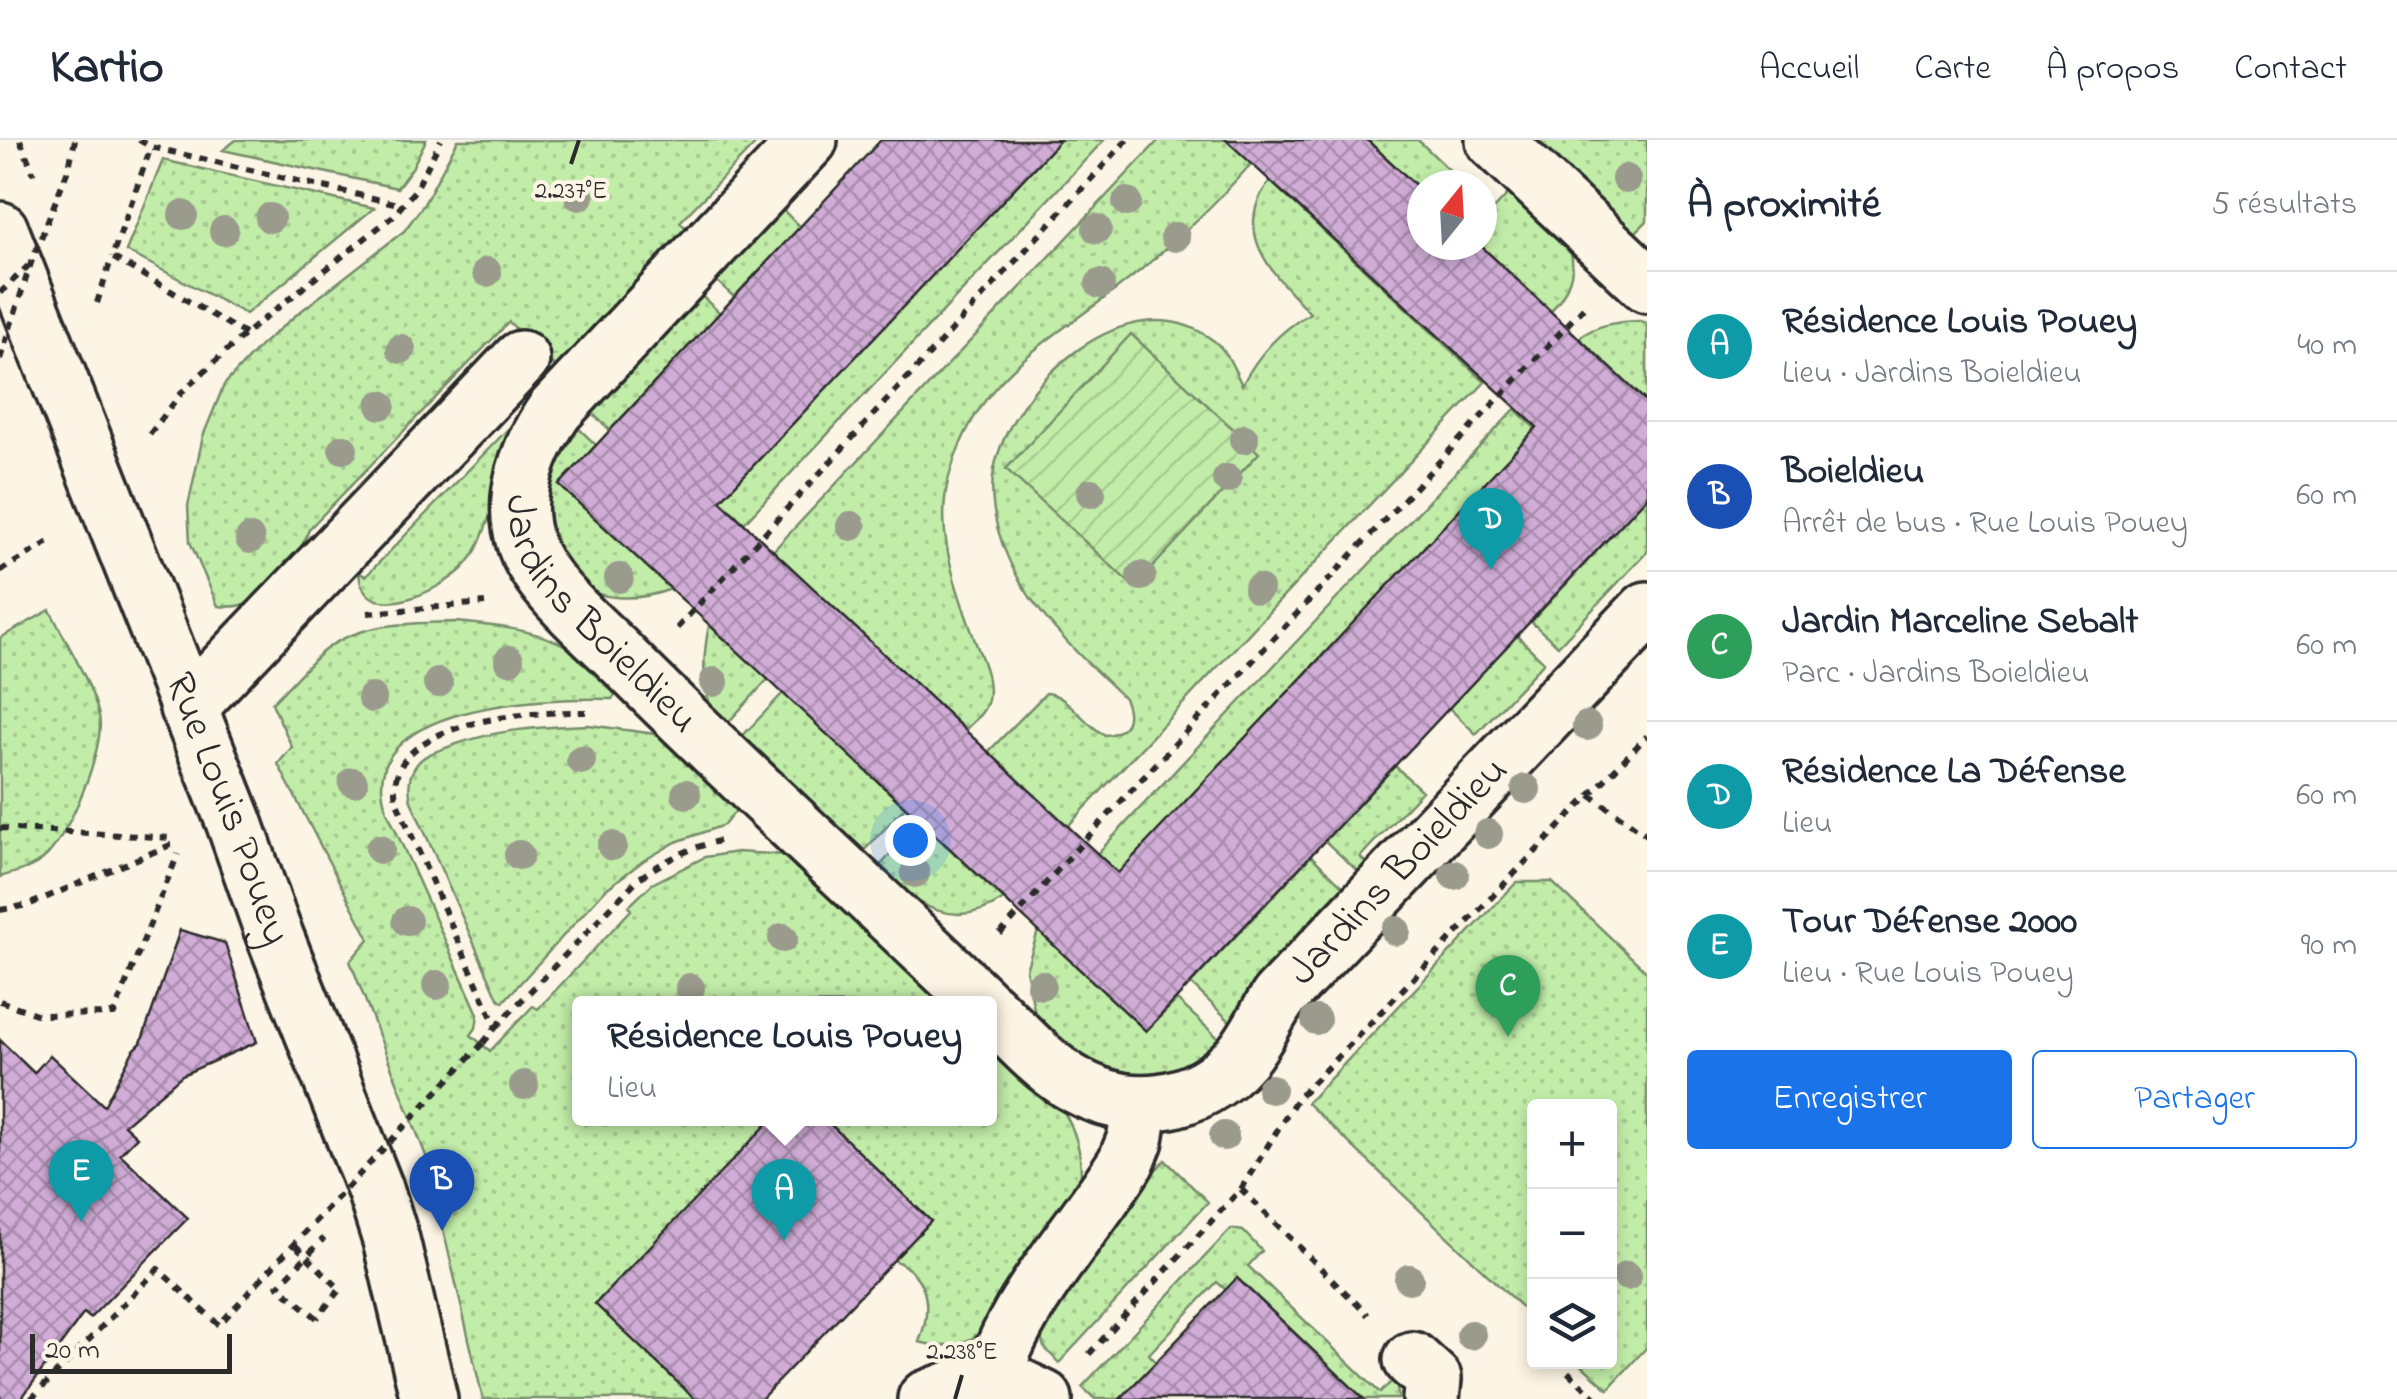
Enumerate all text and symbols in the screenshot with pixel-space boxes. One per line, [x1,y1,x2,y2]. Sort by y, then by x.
text: Kartio [50,34,164,104]
text: Accueil [1759,44,1859,95]
text: Carte [1914,44,1991,95]
text: À propos [2046,44,2179,95]
text: Contact [2234,44,2347,95]
north arrow [1407,170,1497,260]
text: 2.237°E [535,174,607,210]
text: À proximité [1687,175,1881,236]
text: 5 résultats [2211,182,2357,229]
text: Résidence Louis Pouey [1782,295,2137,351]
text: A [1710,323,1729,370]
text: 40 m [2297,323,2357,370]
text: Lieu · Jardins Boieldieu [1782,351,2082,398]
text: Boieldieu [1782,445,1924,501]
text: B [1709,473,1730,520]
text: 60 m [2296,473,2357,520]
pin: D [1458,488,1524,570]
street label: Jardins Boieldieu [489,494,712,748]
text: Arrêt de bus · Rue Louis Pouey [1782,501,2188,548]
text: Jardin Marceline Sebalt [1782,595,2138,651]
text: C [1711,623,1728,670]
text: 60 m [2296,623,2357,670]
text: Parc · Jardins Boieldieu [1782,651,2089,698]
street label: Rue Louis Pouey [148,664,306,954]
street label: Jardins Boieldieu [1274,743,1523,1000]
text: Résidence La Défense [1782,745,2125,801]
text: D [1708,773,1731,820]
text: 60 m [2296,773,2357,820]
text: Lieu [1782,801,1832,848]
your location [885,815,936,866]
text: Tour Défense 2000 [1782,895,2077,951]
text: E [1710,923,1729,970]
text: 90 m [2301,923,2357,970]
text: Lieu · Rue Louis Pouey [1782,951,2074,998]
pin: C [1476,954,1540,1037]
popup [572,996,997,1126]
text: Résidence Louis Pouey [607,1010,962,1066]
button: Enregistrer [1687,1050,2012,1149]
button: Partager [2032,1050,2357,1149]
text: Lieu [607,1066,657,1113]
map controls [1527,1099,1617,1369]
button: + [1527,1099,1617,1189]
pin: E [48,1140,114,1222]
pin: B [410,1148,474,1231]
pin: A [752,1158,816,1241]
button: − [1527,1189,1617,1279]
button: layers [1527,1279,1617,1369]
scale bar [30,1329,232,1374]
text: 20 m [45,1331,100,1372]
text: 2.238°E [926,1335,998,1371]

